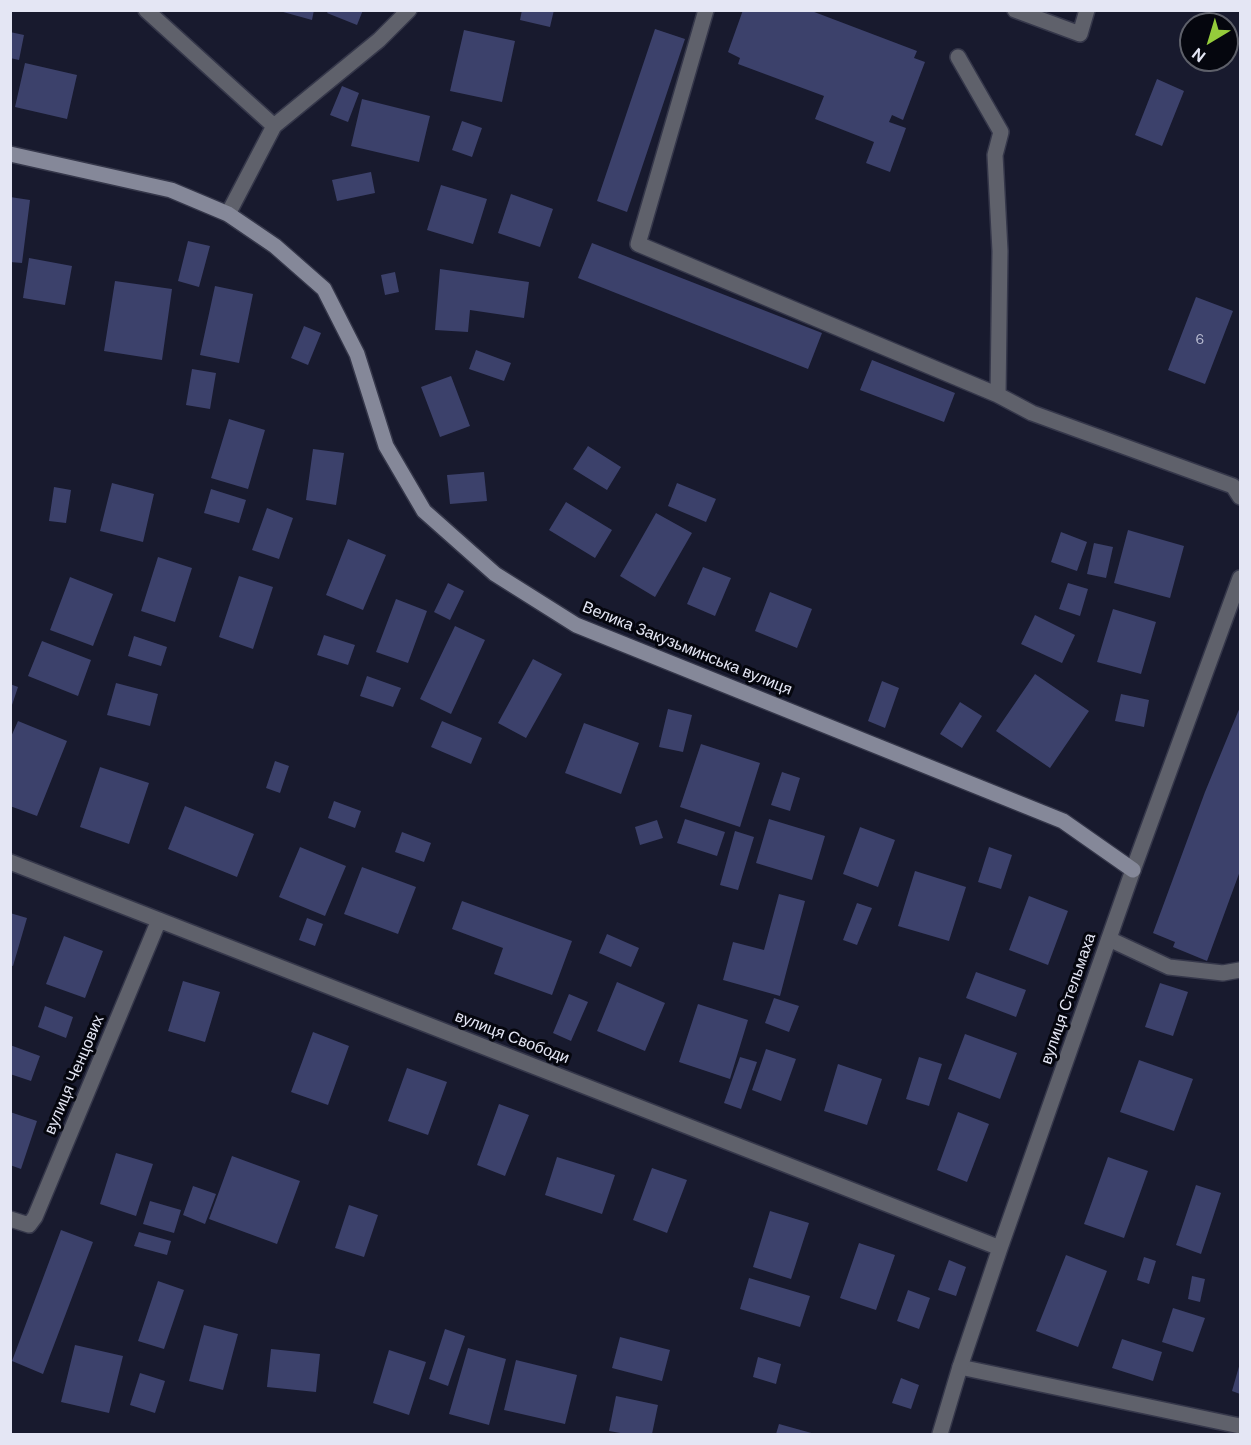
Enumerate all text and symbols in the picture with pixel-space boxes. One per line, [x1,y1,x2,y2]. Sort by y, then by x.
north arrow [1179,12,1239,72]
text: N [1188,43,1210,67]
house number: 6 [1196,332,1204,348]
street label: Велика Закузьминська вулиця [579,598,795,700]
street label: вулиця Стельмаха [1038,931,1100,1067]
street label: вулиця Свободи [452,1007,572,1069]
street label: вулиця Ченцових [41,1012,109,1138]

